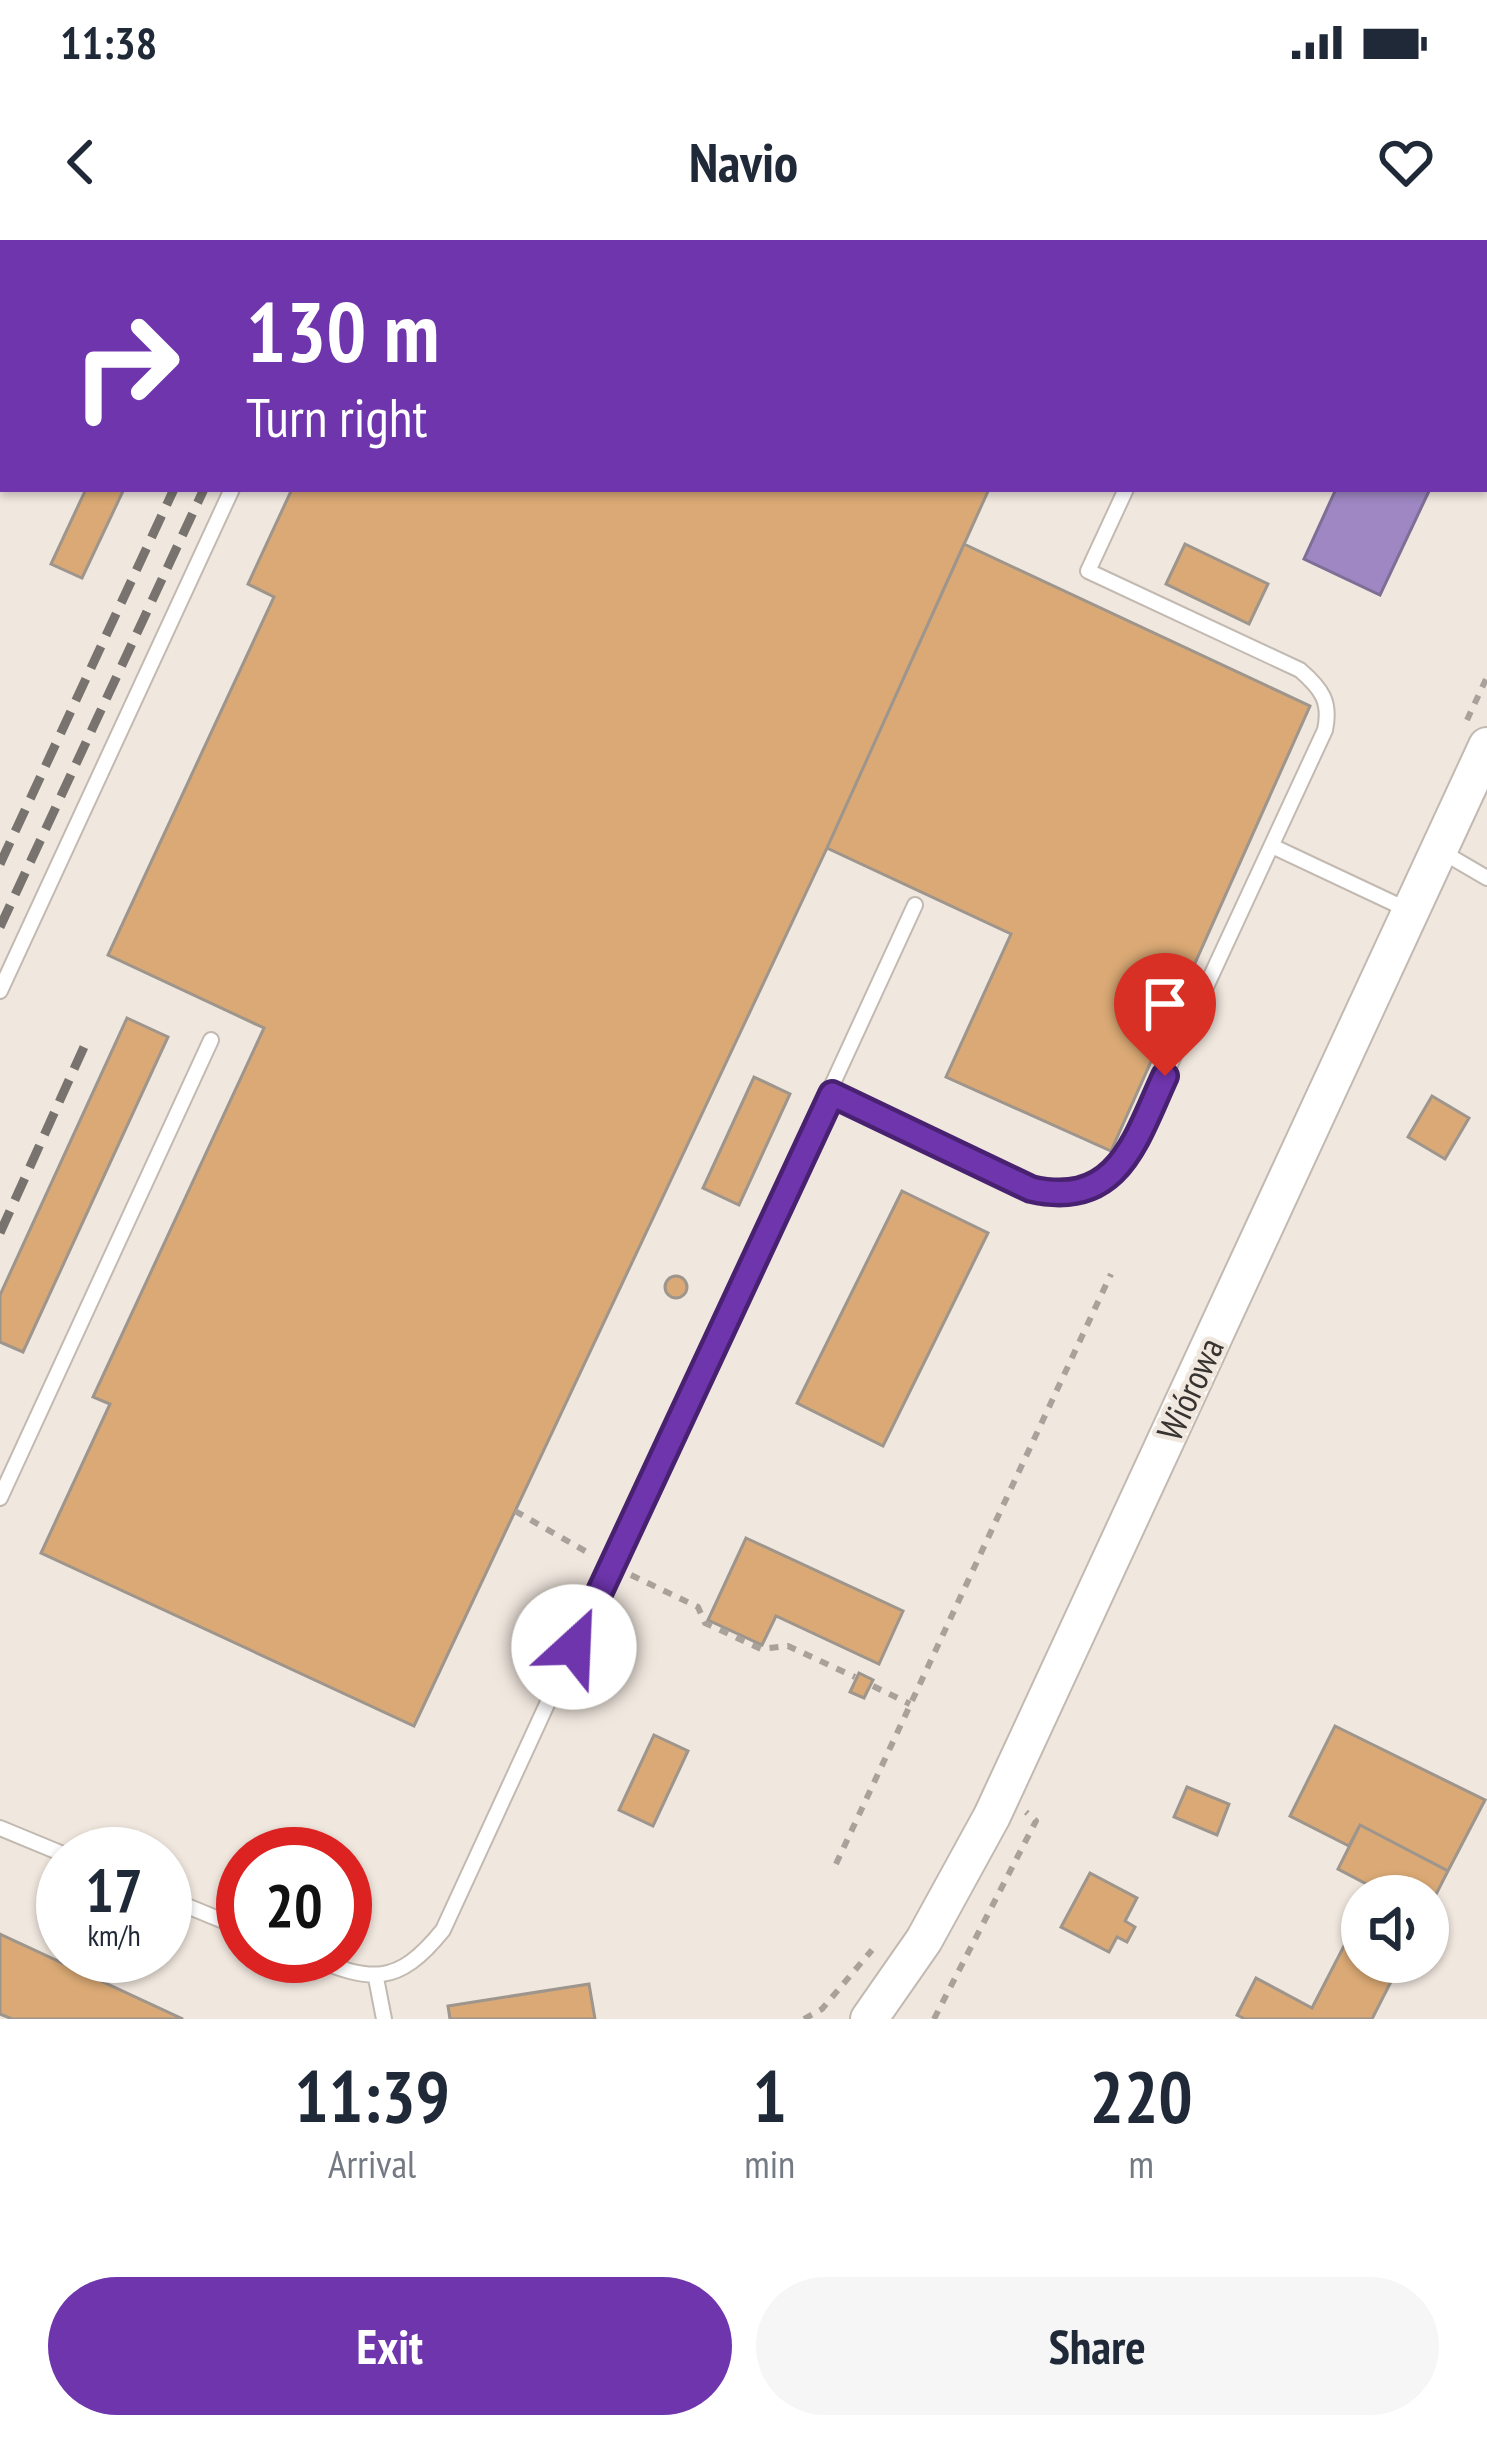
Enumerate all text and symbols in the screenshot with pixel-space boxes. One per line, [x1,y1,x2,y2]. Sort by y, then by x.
text: 11:38 [60,13,157,71]
text: Navio [689,127,798,197]
icon: back [48,129,114,195]
icon: heart [1373,129,1439,195]
text: 130 m [246,276,439,385]
icon: right [48,288,204,444]
text: Turn right [246,382,427,452]
pin [1114,953,1216,1076]
icon: arrive [1132,971,1198,1037]
street label: Wiórowa [1145,1330,1234,1448]
position arrow [511,1584,637,1710]
speed limit sign: 20 [216,1827,372,1983]
text: 17 [85,1851,143,1929]
map controls [1341,1875,1449,1983]
button: sound [1341,1875,1449,1983]
text: km/h [87,1915,141,1954]
text: 11:39 [294,2049,450,2142]
text: 1 [753,2049,787,2142]
text: 220 [1089,2049,1193,2142]
text: Arrival [328,2138,416,2189]
text: min [744,2138,795,2189]
text: m [1128,2138,1154,2189]
button: Exit [48,2277,732,2415]
button: Share [756,2277,1439,2415]

